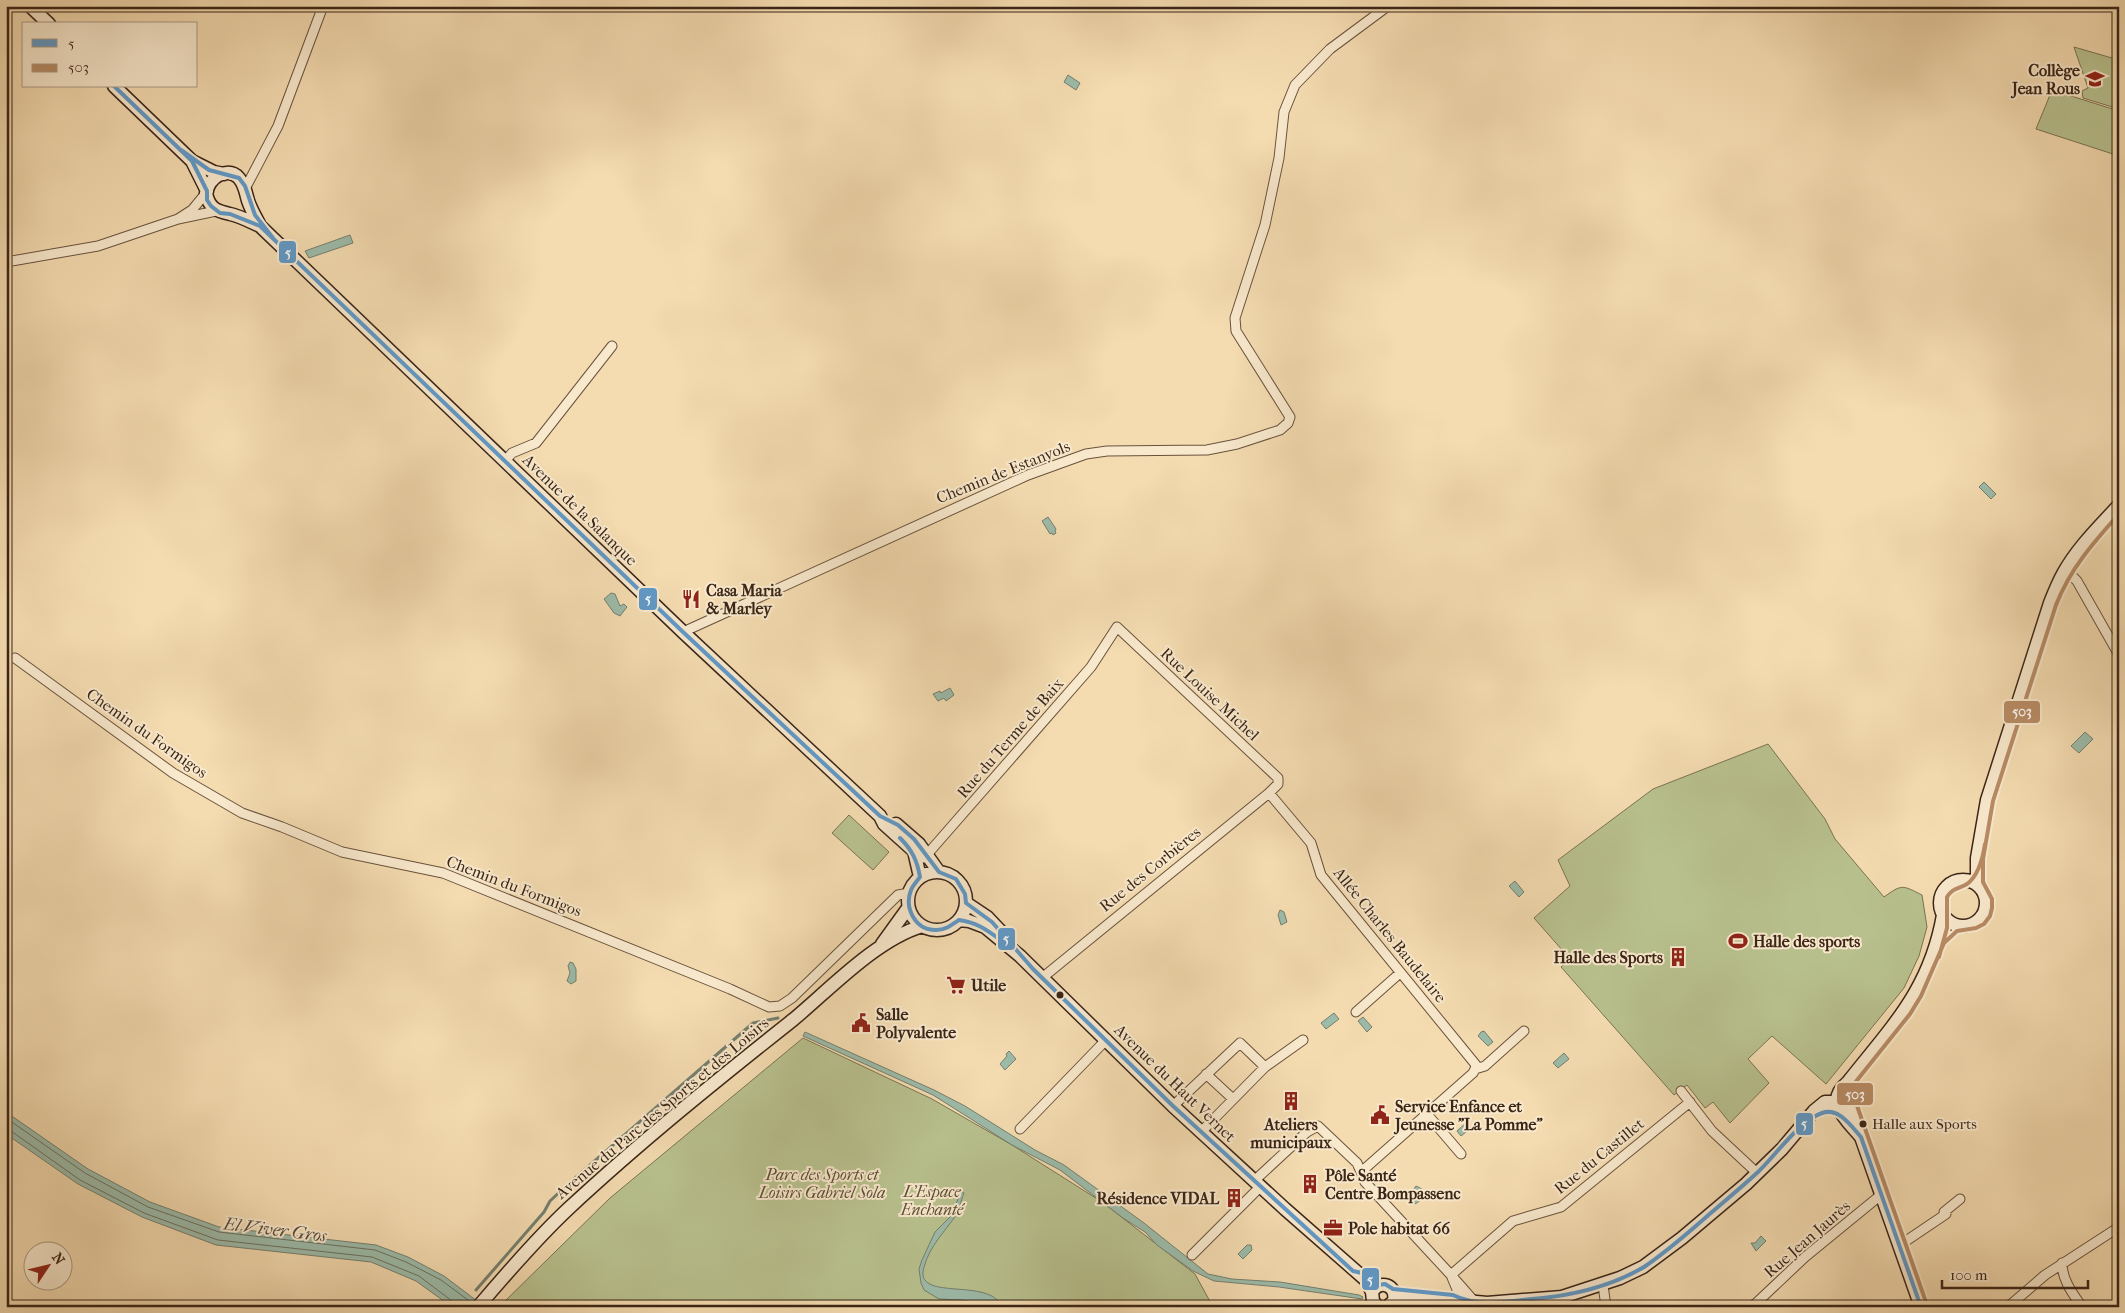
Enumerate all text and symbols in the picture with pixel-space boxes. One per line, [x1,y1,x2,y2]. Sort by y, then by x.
legend [22,22,198,88]
text: 5 [68,34,74,52]
text: 503 [68,58,89,76]
place label: Collège Jean Rous [2010,61,2080,99]
school or university icon: Collège Jean Rous [2084,68,2106,90]
line badge: 5 [278,240,297,264]
text: 5 [285,244,291,261]
street label: Chemin de Estanyols [933,436,1073,507]
street label: Avenue de la Salanque [518,450,641,570]
place label: Casa Maria & Marley [706,581,782,619]
line badge: 5 [638,587,658,611]
restaurant icon: Casa Maria & Marley [680,588,702,610]
text: 5 [645,590,651,607]
street label: Rue Louise Michel [1157,643,1264,745]
street label: Rue du Terme de Baix [953,674,1068,802]
street label: Chemin du Formigos [83,684,211,782]
line badge: 503 [2003,700,2041,724]
text: 503 [2012,703,2032,720]
street label: Rue des Corbières [1096,822,1204,916]
street label: Chemin du Formigos [444,851,584,921]
street label: Allée Charles Baudelaire [1329,863,1450,1006]
line badge: 5 [997,927,1016,951]
text: 5 [1003,930,1009,947]
sports icon: Halle des sports [1727,930,1749,952]
place label: Halle des sports [1753,932,1860,952]
building icon: Halle des Sports [1667,946,1689,968]
place label: Halle des Sports [1553,948,1663,968]
supermarket icon: Utile [945,974,967,996]
place label: Utile [970,976,1006,995]
unlabelled marker [1055,990,1065,1000]
place label: Salle Polyvalente [876,1005,956,1043]
public building icon: Salle Polyvalente [850,1012,872,1034]
street label: Avenue du Parc des Sports et des Loisirs [551,1013,772,1203]
street label: Avenue du Haut Vernet [1110,1019,1240,1146]
line badge: 503 [1836,1082,1874,1106]
text: 503 [1845,1086,1865,1103]
building icon: Ateliers municipaux [1280,1090,1302,1112]
place label: Service Enfance et Jeunesse "La Pomme" [1393,1097,1543,1135]
public building icon: Service Enfance et Jeunesse "La Pomme" [1369,1104,1391,1126]
line badge: 5 [1795,1112,1814,1136]
street label: Rue du Castillet [1550,1114,1648,1198]
place label: Ateliers municipaux [1249,1115,1332,1153]
text: 5 [1801,1115,1807,1132]
place label: Halle aux Sports [1872,1115,1977,1133]
marker: Halle aux Sports [1858,1119,1868,1129]
park label: Parc des Sports et Loisirs Gabriel Sola [758,1165,885,1202]
place label: Pôle Santé Centre Bompassenc [1325,1166,1460,1204]
building icon: Pôle Santé Centre Bompassenc [1299,1173,1321,1195]
park label: L'Espace Enchanté [900,1182,966,1219]
building icon: Résidence VIDAL [1223,1187,1245,1209]
place label: Résidence VIDAL [1096,1189,1219,1208]
street label: Rue Jean Jaurès [1760,1196,1854,1282]
water label: El Viver Gros [221,1213,328,1247]
office icon: Pole habitat 66 [1322,1217,1344,1239]
place label: Pole habitat 66 [1348,1219,1450,1238]
north arrow [22,1240,72,1290]
text: N [48,1250,68,1268]
scale bar [1942,1258,2089,1290]
text: 100 m [1950,1266,1988,1284]
line badge: 5 [1361,1267,1380,1291]
text: 5 [1367,1271,1373,1288]

